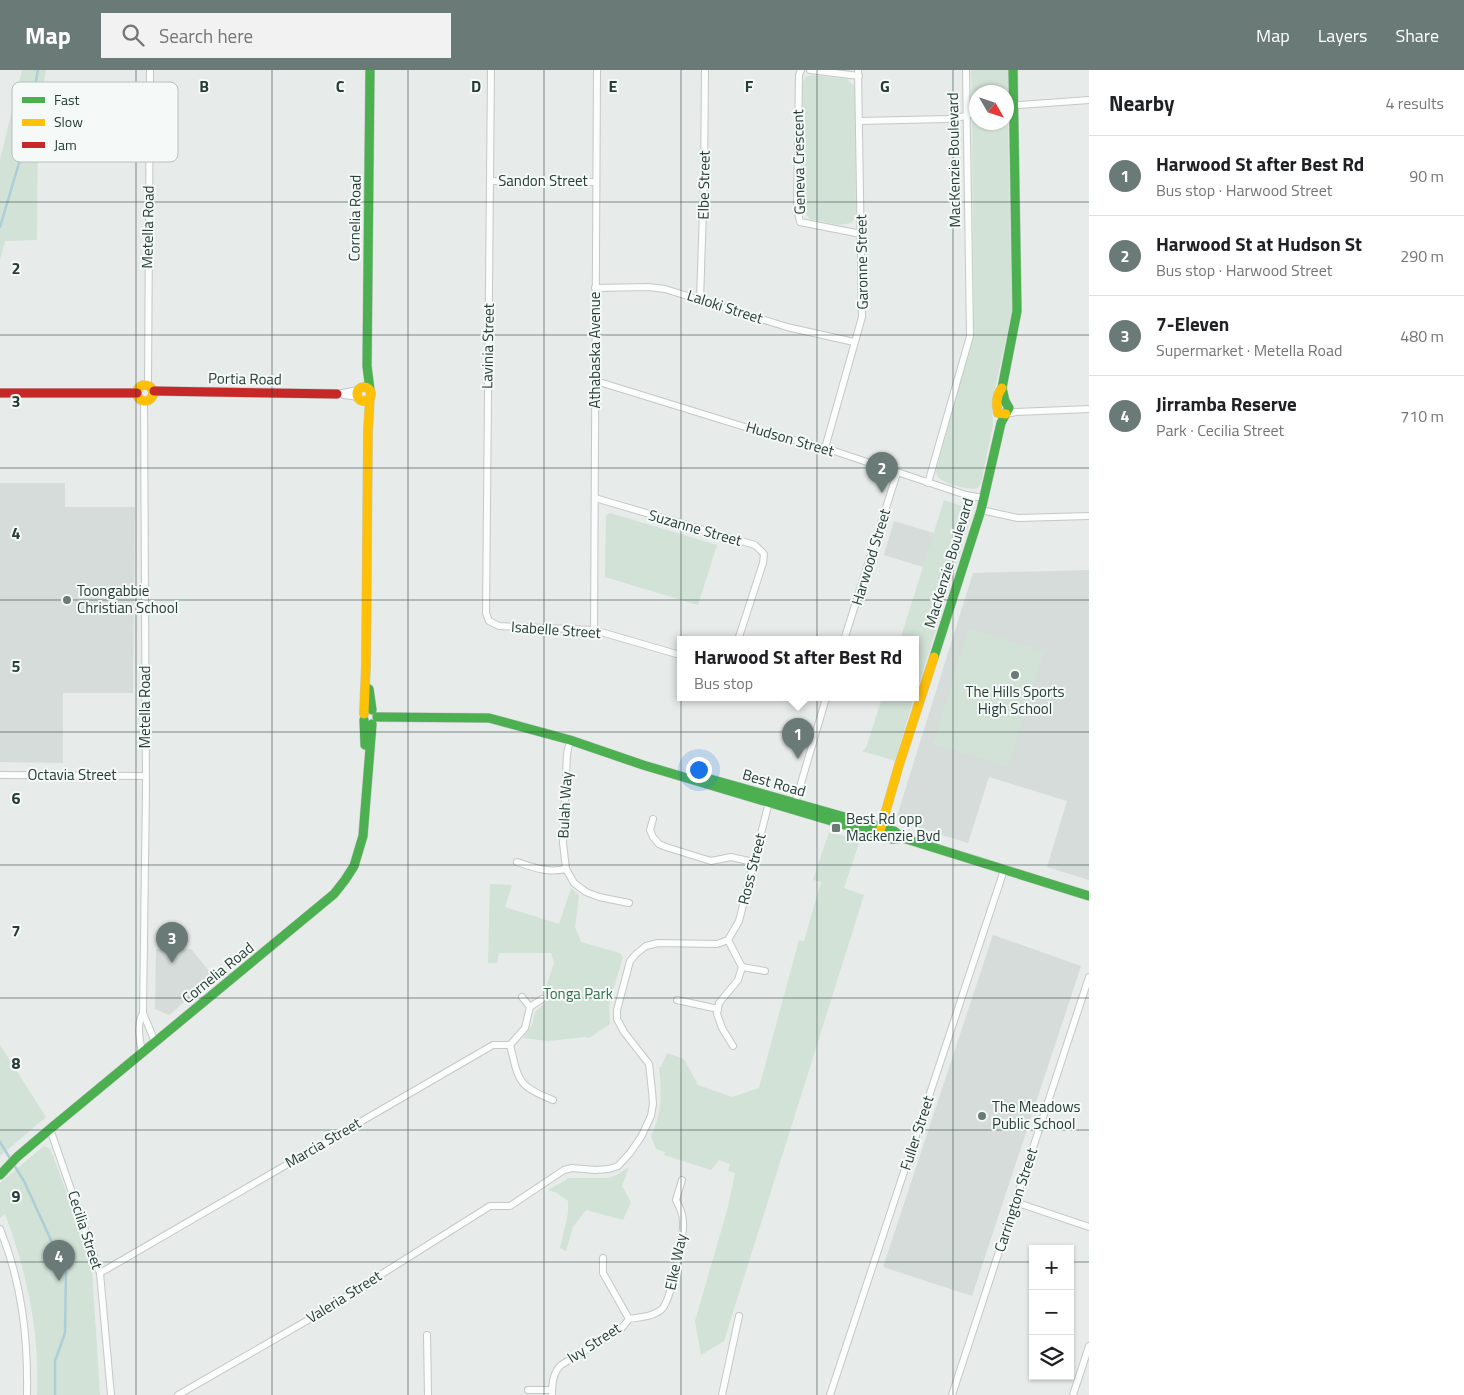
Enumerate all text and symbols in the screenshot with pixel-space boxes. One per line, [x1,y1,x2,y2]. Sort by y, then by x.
search box [101,13,451,58]
text: Map [25,17,71,53]
icon: search [119,21,147,49]
text: Search here [159,21,253,50]
text: Map [1256,22,1290,49]
text: Layers [1318,22,1367,49]
text: Share [1395,22,1439,49]
text: B [199,74,209,98]
text: C [336,74,345,98]
text: D [471,74,481,98]
text: E [609,74,618,98]
text: F [745,74,754,98]
text: G [880,74,890,98]
legend [12,82,178,162]
north arrow [969,85,1014,130]
text: Nearby [1109,87,1174,119]
text: Fast [54,89,79,110]
text: 4 results [1385,91,1444,115]
street label: MacKenzie Boulevard [941,92,966,228]
street label: Geneva Crescent [786,108,811,215]
text: Slow [54,111,83,132]
text: Jam [54,134,77,155]
street label: Elbe Street [691,149,716,220]
text: Harwood St after Best Rd [1156,149,1364,178]
text: 1 [1121,164,1129,188]
text: 90 m [1409,164,1444,188]
street label: Sandon Street [498,169,589,192]
street label: Cornelia Road [342,174,367,262]
text: Bus stop · Harwood Street [1156,178,1332,202]
street label: Metella Road [135,185,160,269]
street label: Garonne Street [849,213,874,310]
text: Harwood St at Hudson St [1156,229,1362,258]
text: 2 [1121,244,1129,268]
text: 290 m [1400,244,1444,268]
text: 2 [12,256,20,280]
text: Bus stop · Harwood Street [1156,258,1332,282]
street label: Laloki Street [684,283,767,330]
street label: Athabaska Avenue [583,292,606,408]
street label: Lavinia Street [475,302,500,389]
text: 7-Eleven [1156,309,1229,338]
text: 3 [1121,324,1129,348]
text: 480 m [1400,324,1444,348]
text: Supermarket · Metella Road [1156,338,1342,362]
street label: Portia Road [208,366,282,391]
text: 3 [12,389,20,413]
text: Jirramba Reserve [1156,389,1297,418]
text: 4 [1121,404,1129,428]
text: 710 m [1400,404,1444,428]
street label: Hudson Street [743,415,838,462]
text: Park · Cecilia Street [1156,418,1284,442]
pin: 2 [866,452,898,493]
street label: MacKenzie Boulevard [918,495,979,631]
street label: Suzanne Street [646,503,745,552]
street label: Harwood Street [845,505,896,608]
text: 4 [12,521,21,545]
place label: Toongabbie Christian School [77,579,178,619]
marker: Toongabbie Christian School [61,594,73,606]
street label: Isabelle Street [510,615,603,644]
popup [677,636,919,701]
text: Harwood St after Best Rd [694,642,902,671]
text: 5 [12,654,21,678]
street label: Metella Road [133,665,156,749]
marker: The Hills Sports High School [1009,669,1021,681]
text: Bus stop [694,671,753,695]
place label: The Hills Sports High School [966,680,1064,720]
pin: 1 [782,718,814,759]
your location [686,757,712,783]
street label: Octavia Street [27,763,117,786]
street label: Best Road [740,763,808,803]
street label: Bulah Way [551,771,578,839]
text: 6 [12,786,21,810]
place label: Best Rd opp Mackenzie Bvd [846,807,940,847]
marker: Best Rd opp Mackenzie Bvd [830,822,842,834]
street label: Ross Street [732,830,772,907]
text: 7 [12,919,20,943]
pin: 3 [156,922,188,963]
street label: Cornelia Road [177,936,259,1009]
park label: Tonga Park [543,982,613,1005]
text: 8 [12,1051,21,1075]
street label: Fuller Street [894,1092,940,1173]
place label: The Meadows Public School [992,1095,1081,1135]
marker: The Meadows Public School [976,1110,988,1122]
street label: Marcia Street [280,1111,366,1174]
street label: Carrington Street [988,1144,1043,1255]
text: 9 [12,1184,21,1208]
street label: Cecilia Street [62,1187,109,1273]
street label: Elke Way [658,1231,693,1292]
pin: 4 [43,1240,75,1281]
map controls [1029,1245,1074,1380]
button: + [1029,1245,1074,1290]
street label: Valeria Street [302,1264,386,1329]
button: − [1029,1290,1074,1335]
street label: Ivy Street [562,1316,626,1369]
button: layers [1029,1335,1074,1380]

